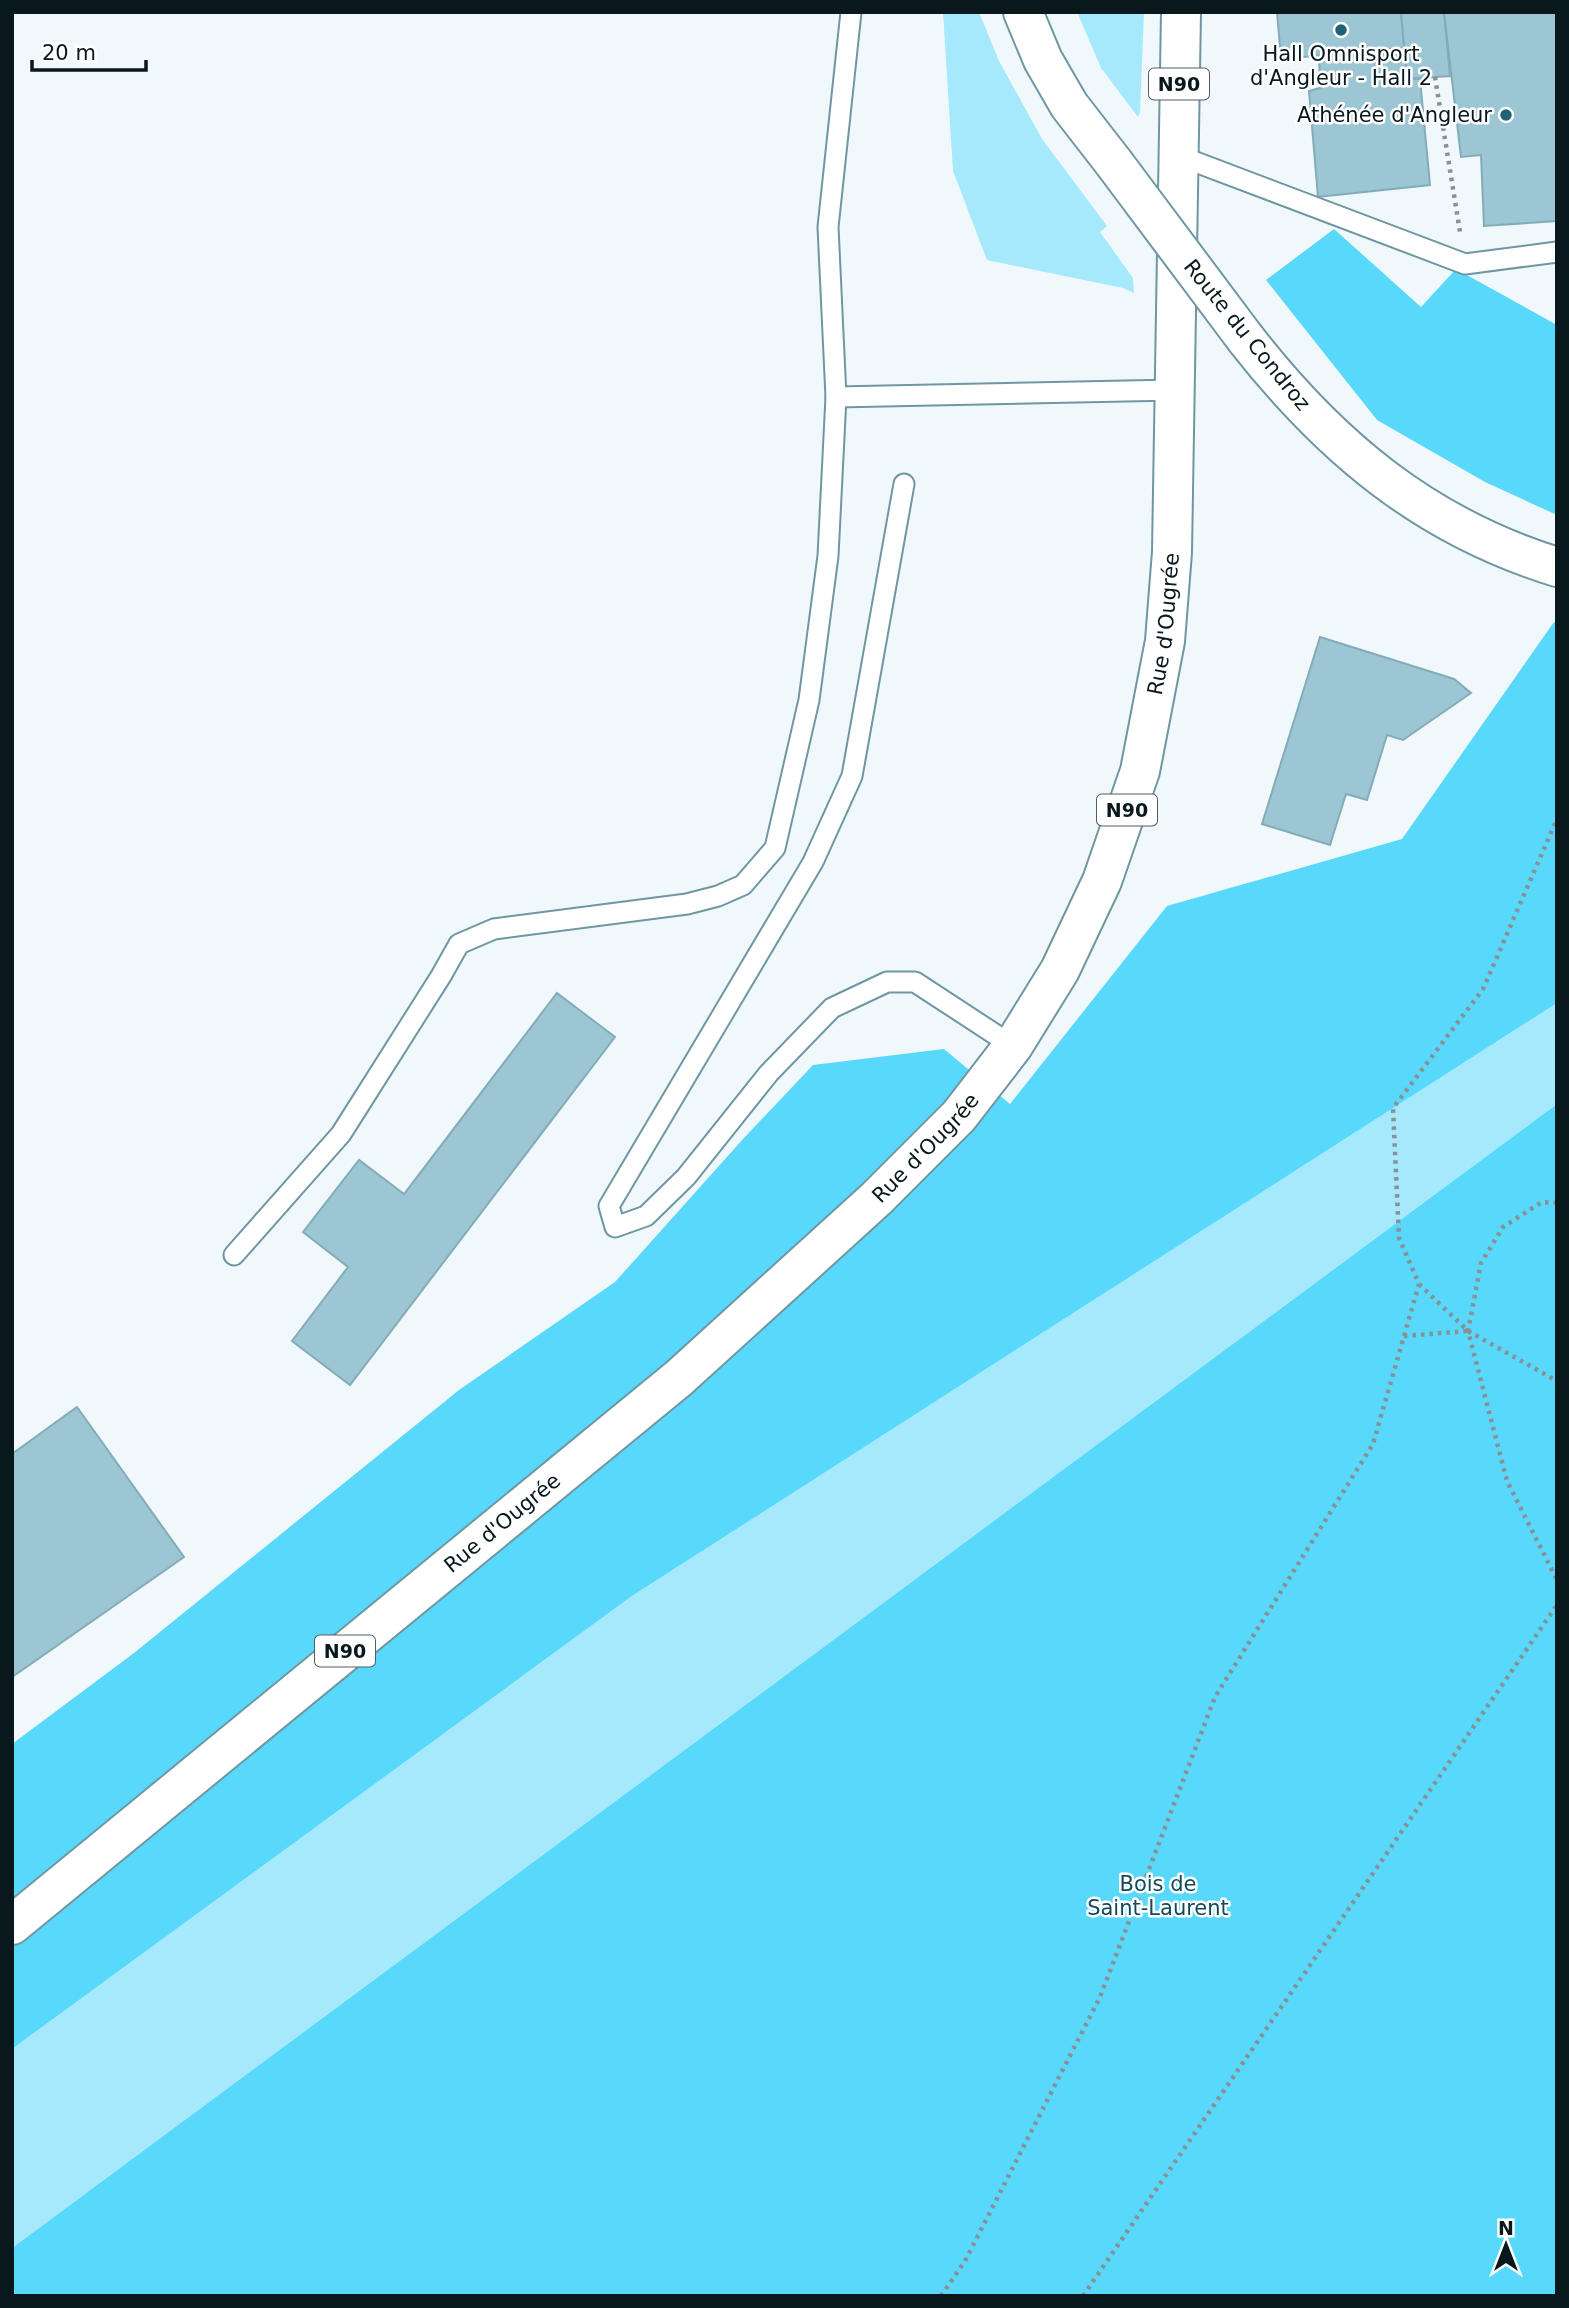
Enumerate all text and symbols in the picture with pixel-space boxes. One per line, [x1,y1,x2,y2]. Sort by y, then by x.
marker: Hall Omnisport d'Angleur - Hall 2 [1333,22,1349,38]
scale bar [32,28,145,72]
text: 20 m [42,41,96,65]
place label: Hall Omnisport d'Angleur - Hall 2 [1250,42,1432,90]
road number: N90 [1149,68,1209,100]
place label: Athénée d'Angleur [1297,103,1492,127]
marker: Athénée d'Angleur [1498,107,1514,123]
street label: Route du Condroz [1179,255,1315,415]
street label: Rue d'Ougrée [1143,552,1184,697]
road number: N90 [1097,794,1157,825]
street label: Rue d'Ougrée [867,1089,984,1208]
street label: Rue d'Ougrée [439,1468,565,1578]
road number: N90 [315,1636,375,1666]
park label: Bois de Saint-Laurent [1087,1872,1229,1920]
north arrow [1471,2210,1541,2280]
text: N [1498,2217,1514,2239]

